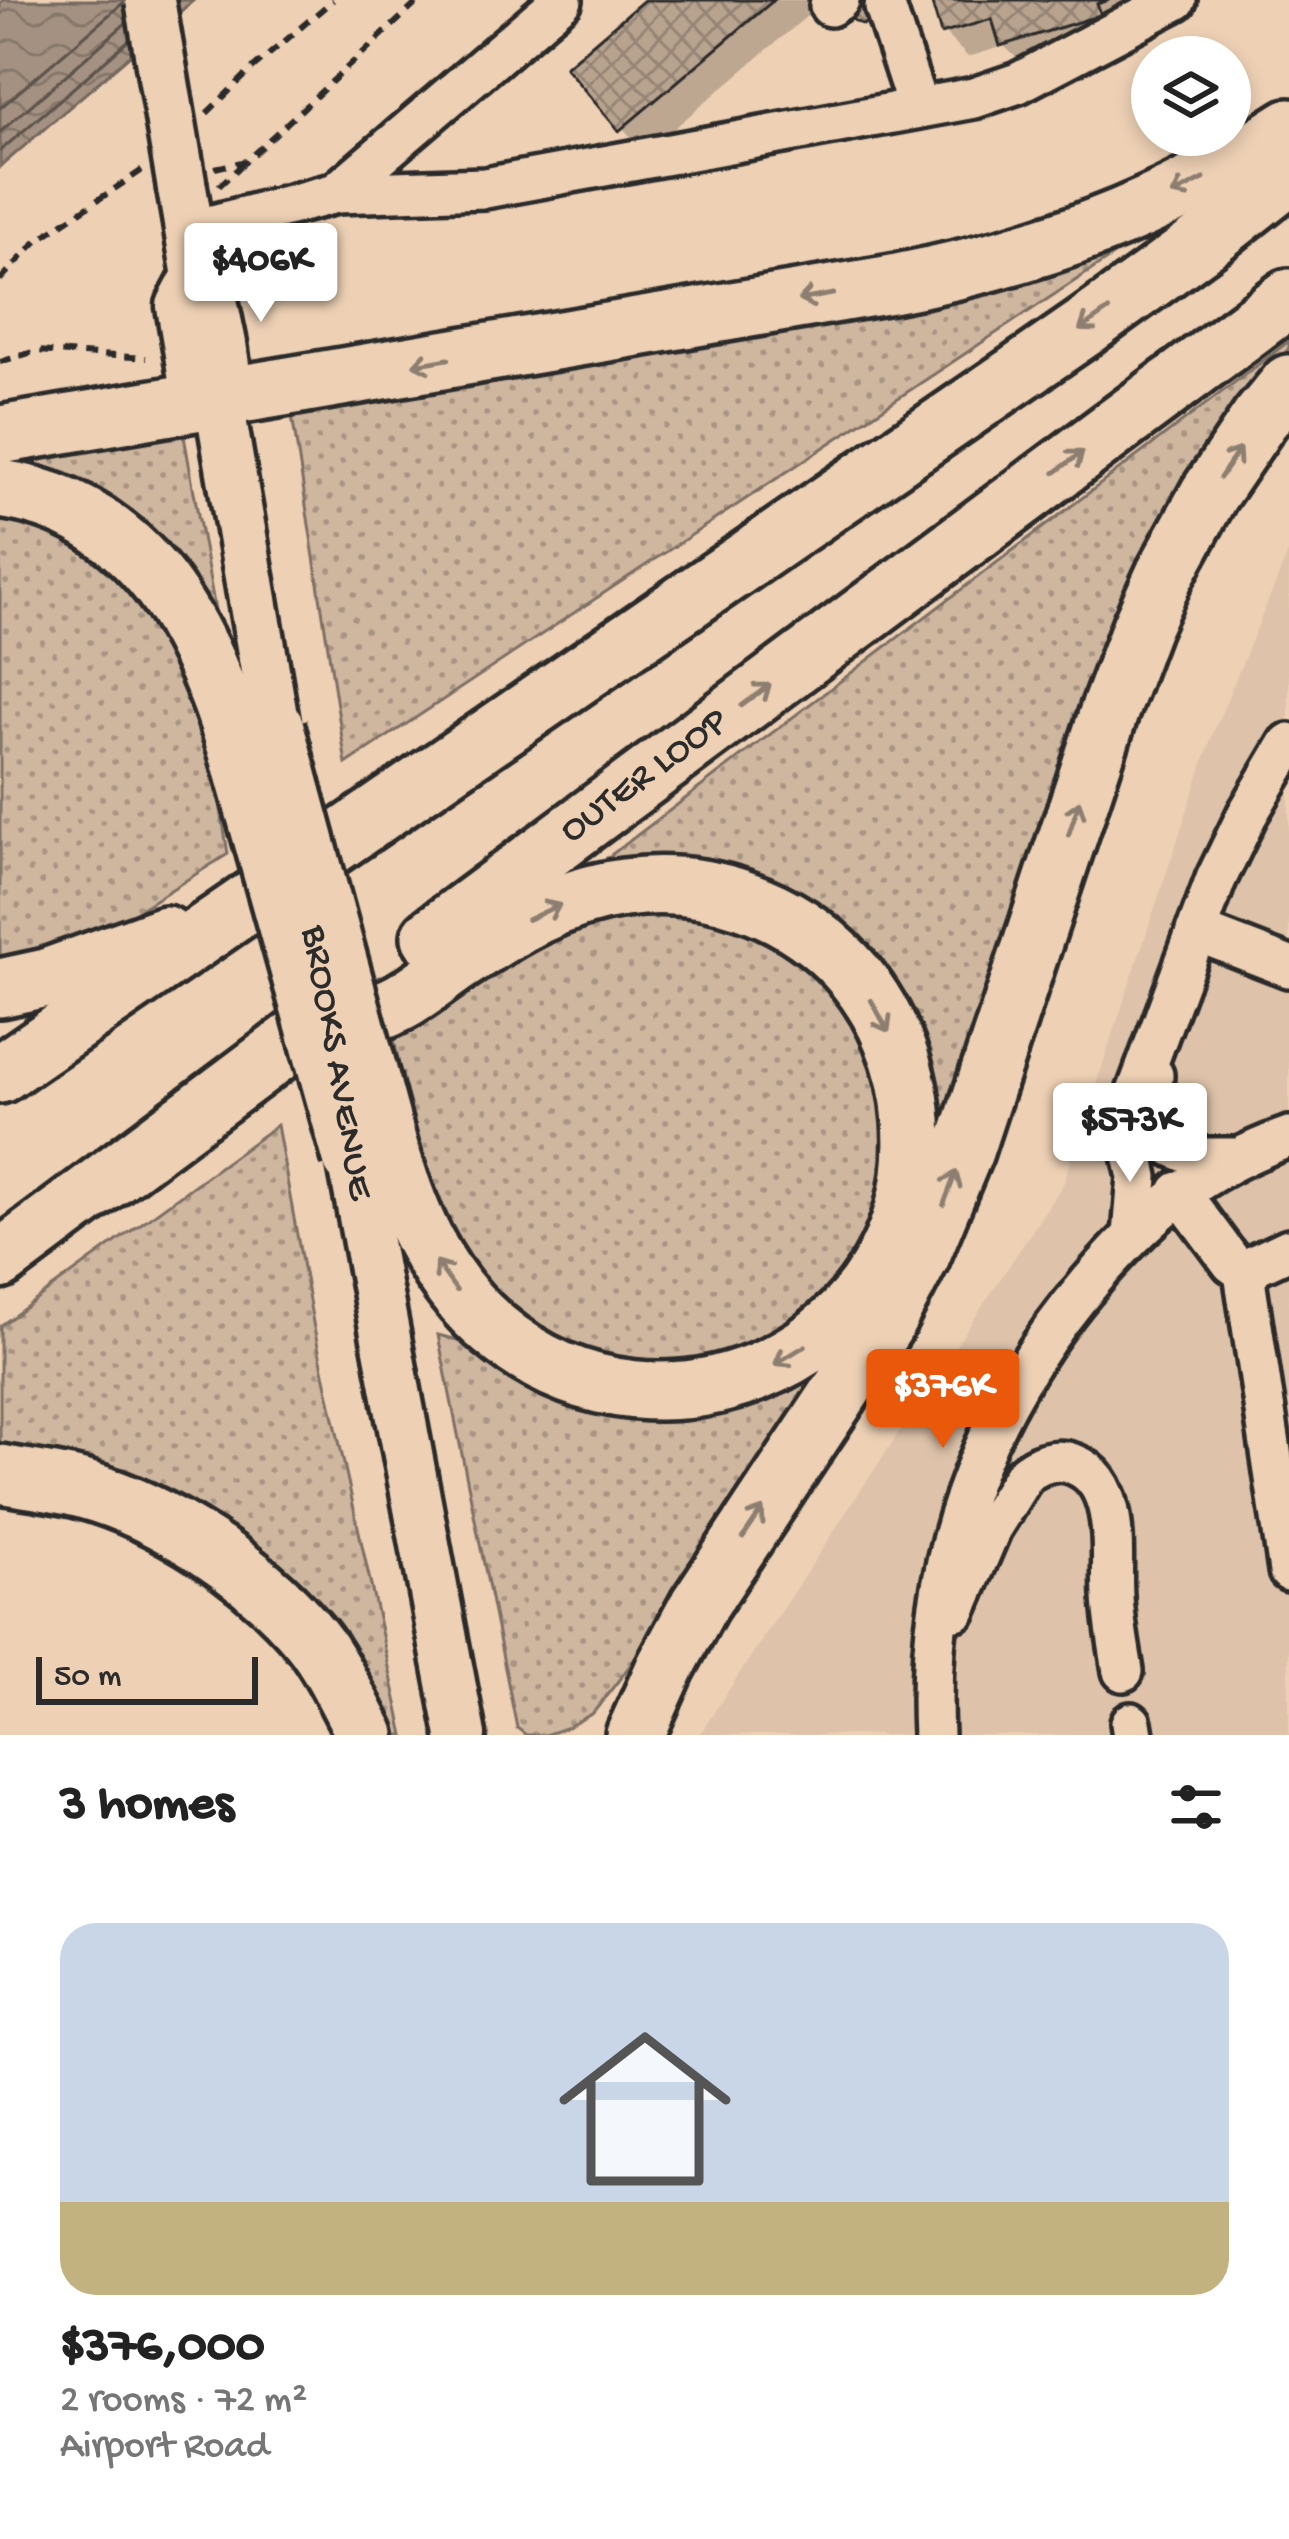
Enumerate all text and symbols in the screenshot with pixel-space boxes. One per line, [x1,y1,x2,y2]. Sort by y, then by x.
map controls [1131,36,1251,156]
button: layers [1131,36,1251,156]
one-way arrow [1171,177,1206,200]
pin: $406K [177,223,345,325]
text: $406K [211,239,311,285]
one-way arrow [797,286,836,309]
one-way arrow [1078,307,1111,332]
one-way arrow [413,352,452,375]
one-way arrow [1217,446,1242,480]
one-way arrow [1052,450,1085,475]
one-way arrow [739,683,772,709]
street label: OUTER LOOP [552,700,739,855]
one-way arrow [1064,800,1086,838]
one-way arrow [525,899,561,921]
street label: BROOKS AVENUE [288,921,382,1205]
one-way arrow [869,998,892,1033]
pin: $573K [1046,1083,1214,1185]
text: $573K [1080,1099,1180,1145]
one-way arrow [940,1170,962,1207]
one-way arrow [433,1260,459,1293]
one-way arrow [774,1343,808,1367]
pin: $376K [859,1349,1027,1451]
text: $376K [893,1365,993,1411]
one-way arrow [740,1507,765,1541]
scale bar [36,1651,258,1704]
text: 50 m [54,1659,121,1697]
icon: filters [1163,1774,1229,1840]
text: 3 homes [60,1777,234,1837]
icon: home [537,2001,753,2217]
text: $376,000 [60,2319,265,2379]
text: 2 rooms · 72 m² [60,2379,307,2425]
text: Airport Road [60,2425,269,2471]

